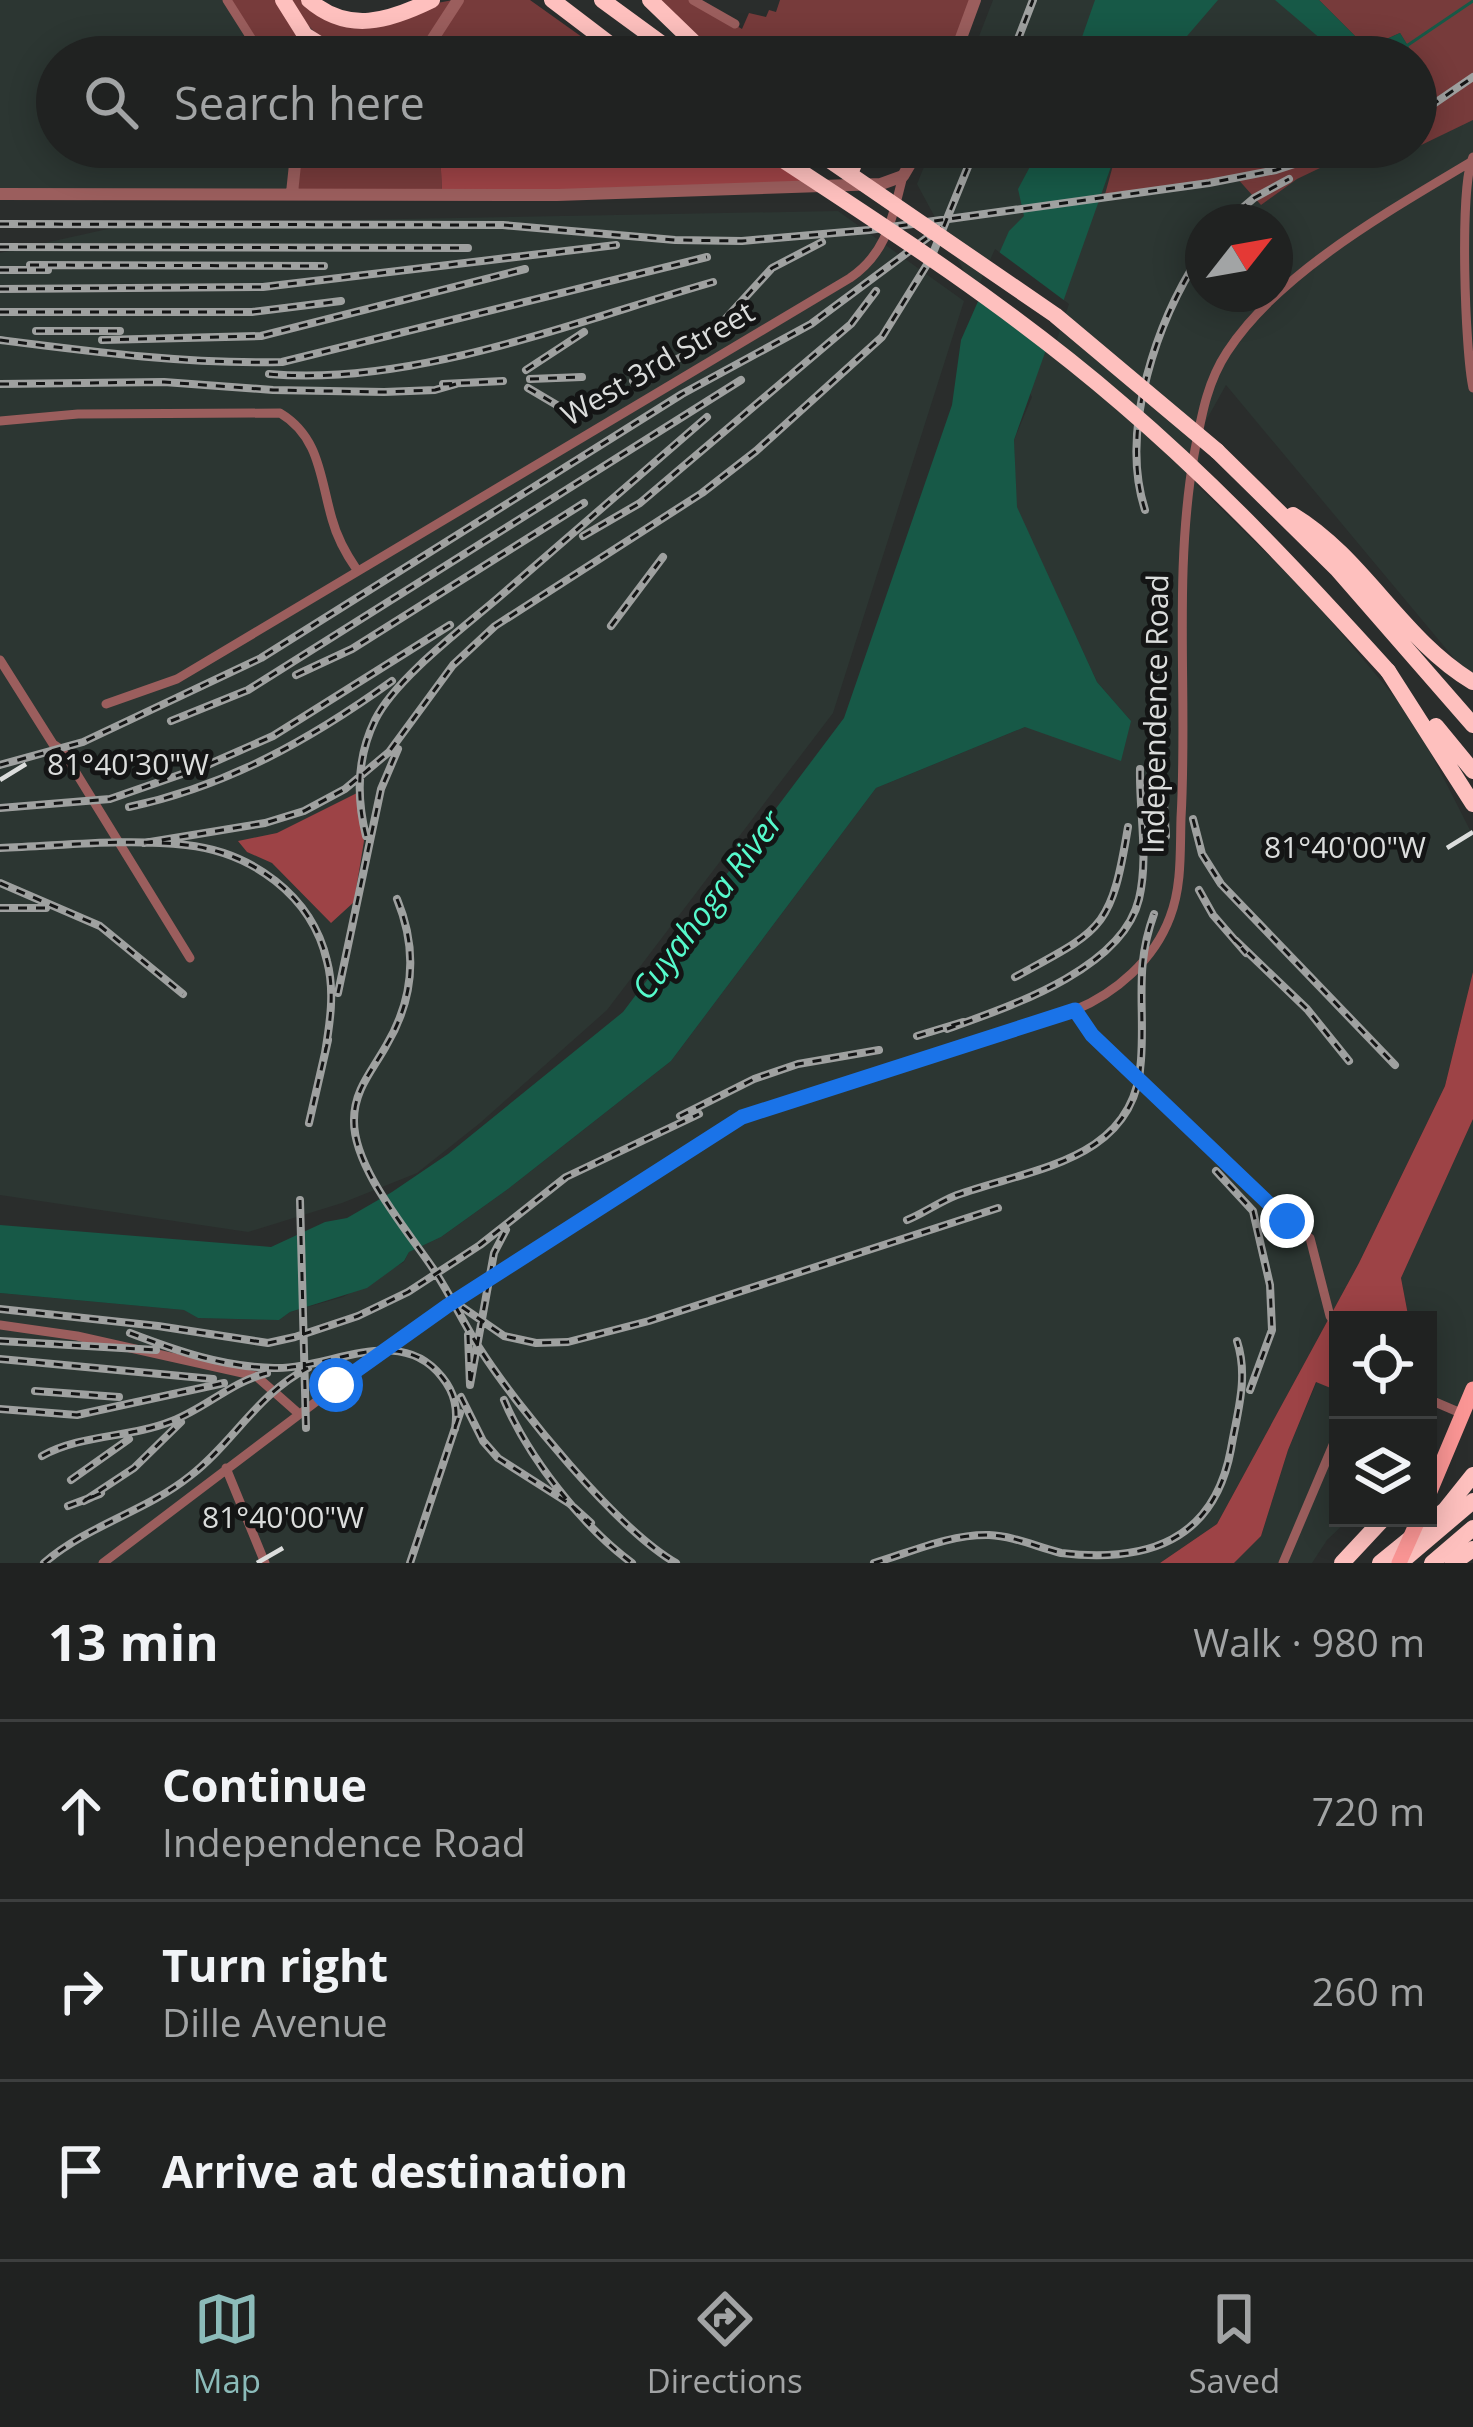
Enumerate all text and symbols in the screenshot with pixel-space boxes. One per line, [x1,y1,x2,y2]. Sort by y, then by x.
search box [36,36,1437,168]
icon: search [78,69,144,135]
text: Search here [174,72,425,133]
north arrow [1185,204,1293,312]
street label: West 3rd Street [553,291,761,435]
street label: Independence Road [1132,574,1177,854]
text: 81°40'30"W [47,743,209,784]
water label: Cuyahoga River [621,799,794,1009]
text: 81°40'00"W [1264,826,1426,867]
route end [1260,1194,1314,1248]
map controls [1329,1311,1437,1527]
button: locate [1329,1311,1437,1419]
route start [309,1358,363,1412]
button: layers [1329,1419,1437,1527]
text: 81°40'00"W [202,1496,364,1537]
text: 13 min [48,1606,219,1676]
text: Walk · 980 m [1193,1615,1425,1668]
text: Continue [162,1754,367,1815]
icon: ahead [48,1778,114,1844]
text: 720 m [1312,1784,1425,1837]
text: Independence Road [162,1815,526,1868]
text: Turn right [162,1934,388,1995]
icon: right [48,1958,114,2024]
text: 260 m [1312,1964,1425,2017]
text: Dille Avenue [162,1995,388,2048]
icon: arrive [48,2138,114,2204]
text: Arrive at destination [162,2140,628,2201]
tab: Map [193,2286,261,2403]
tab: Directions [647,2286,803,2403]
tab: Saved [1188,2286,1280,2403]

